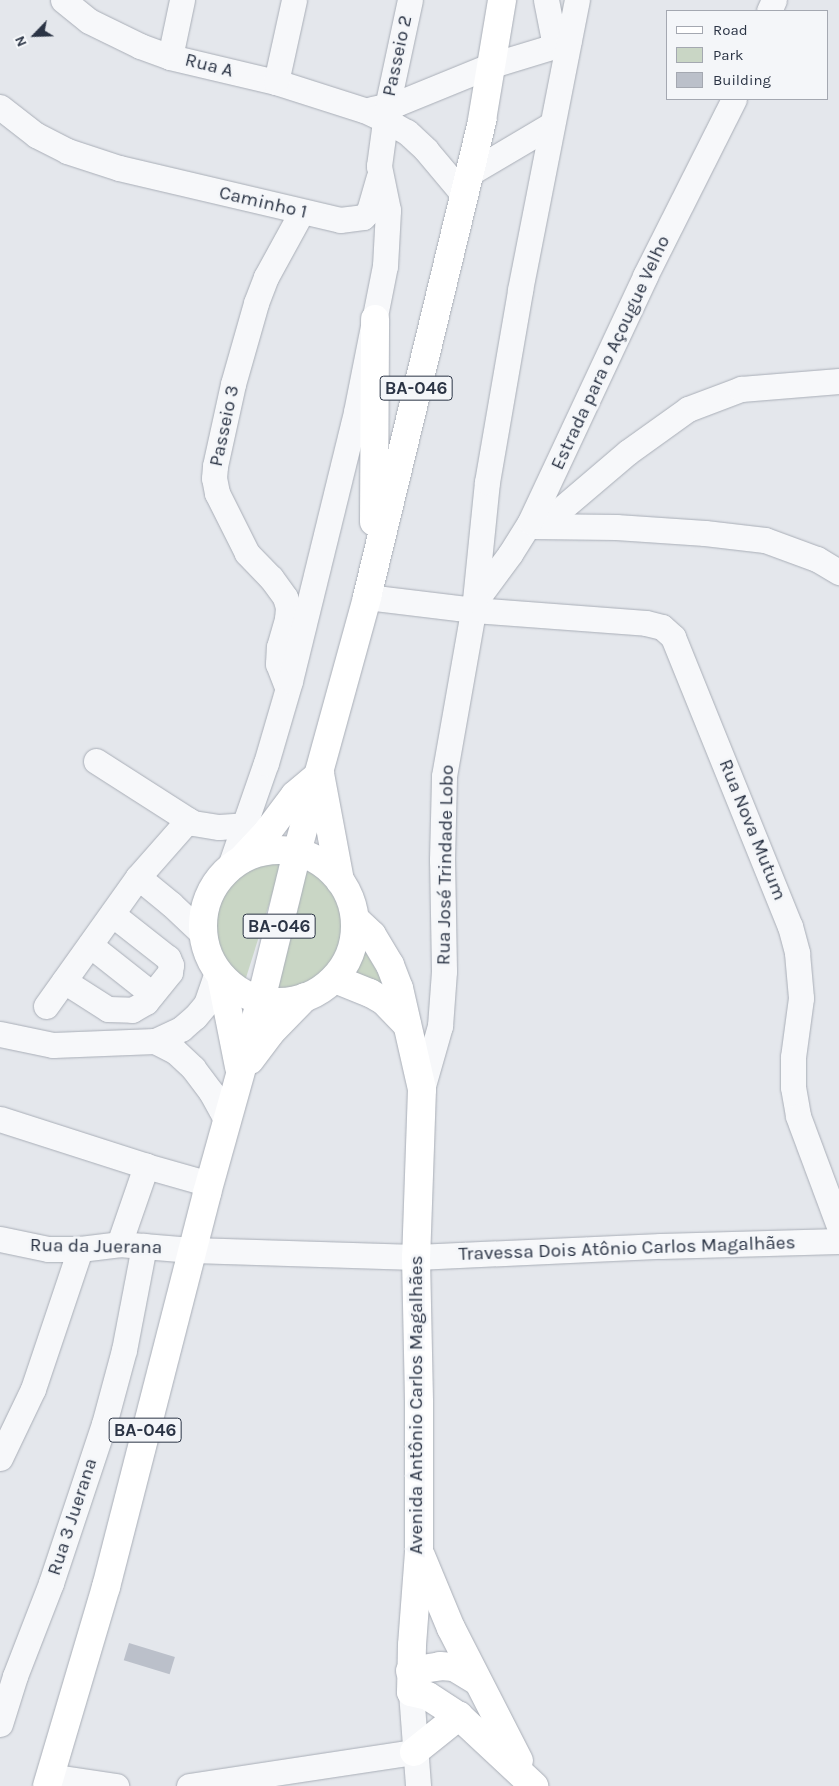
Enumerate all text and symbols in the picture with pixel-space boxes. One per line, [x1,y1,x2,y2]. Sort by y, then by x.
north arrow [10,10,60,60]
legend [666,10,829,100]
street label: Passeio 2 [378,13,418,99]
text: Road [713,21,748,39]
text: N [11,33,31,49]
text: Park [713,46,743,64]
street label: Rua A [182,49,236,83]
text: Building [713,71,771,89]
street label: Caminho 1 [217,182,309,224]
street label: Estrada para o Açougue Velho [547,232,675,474]
road number: BA-046 [378,372,454,403]
street label: Passeio 3 [205,383,245,469]
street label: Rua Nova Mutum [713,756,791,904]
street label: Rua José Trindade Lobo [433,764,459,966]
road number: BA-046 [242,910,316,941]
street label: Travessa Dois Atônio Carlos Magalhães [458,1232,796,1266]
street label: Rua da Juerana [30,1234,162,1260]
street label: Avenida Antônio Carlos Magalhães [406,1256,428,1554]
road number: BA-046 [108,1414,182,1446]
street label: Rua 3 Juerana [43,1455,103,1579]

